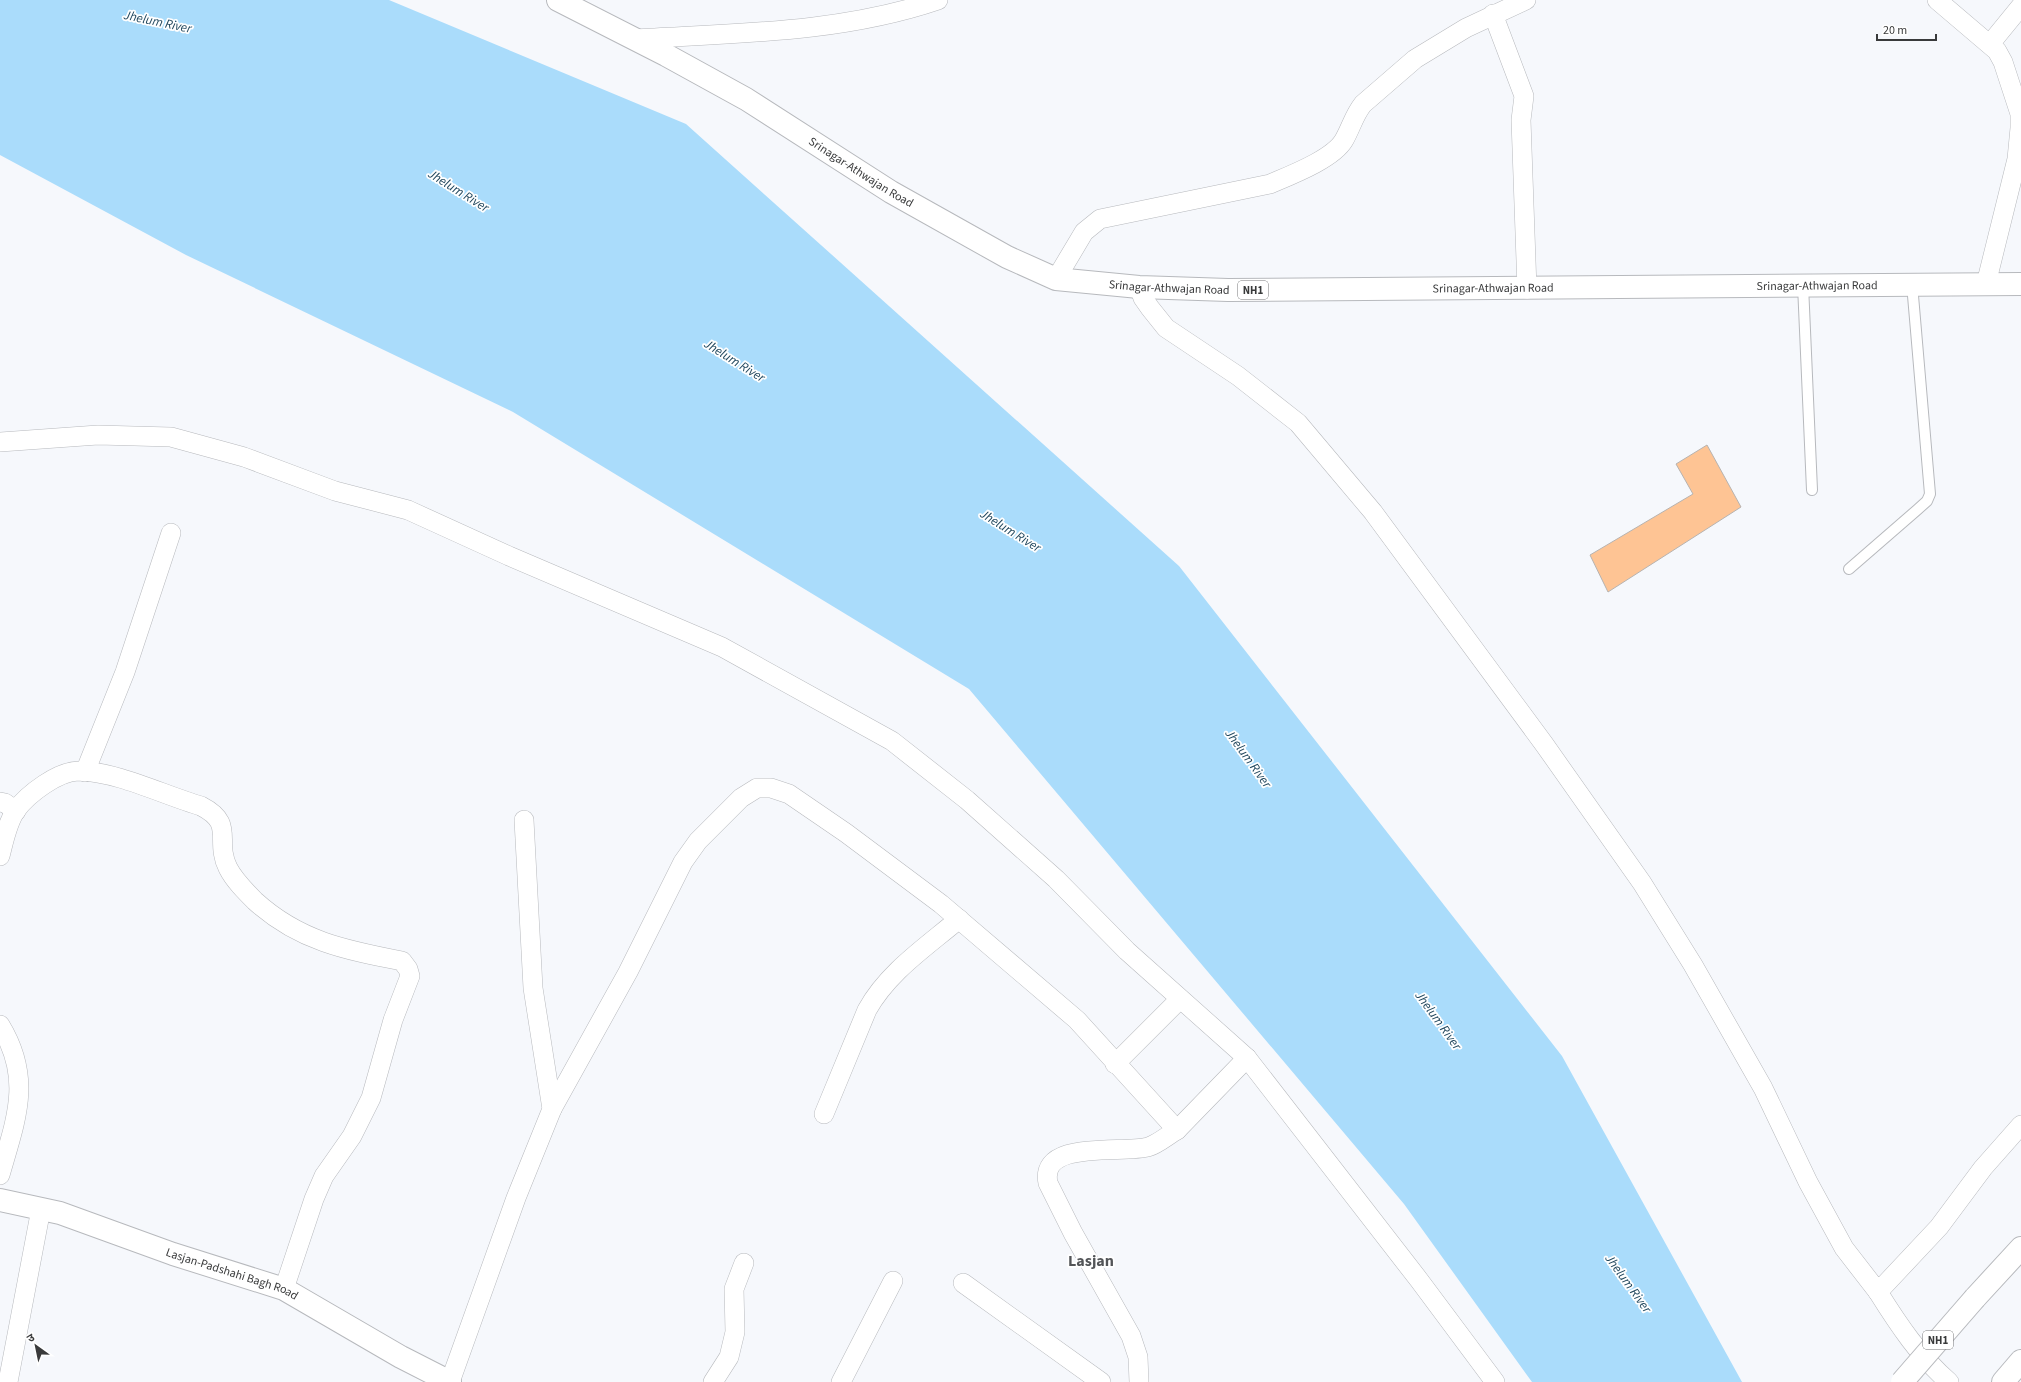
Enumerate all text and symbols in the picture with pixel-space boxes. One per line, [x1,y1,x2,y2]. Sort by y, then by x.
water label: Jhelum River [121,6,194,38]
scale bar [1877,16,1936,42]
text: 20 m [1883,22,1907,39]
street label: Srinagar-Athwajan Road [805,133,917,212]
water label: Jhelum River [424,164,493,217]
street label: Srinagar-Athwajan Road [1108,276,1230,299]
street label: Srinagar-Athwajan Road [1757,277,1878,295]
street label: Srinagar-Athwajan Road [1433,280,1554,297]
road number: NH1 [1238,281,1268,299]
water label: Jhelum River [700,334,769,387]
water label: Jhelum River [976,504,1045,557]
water label: Jhelum River [1220,725,1276,792]
water label: Jhelum River [1410,987,1466,1054]
street label: Lasjan-Padshahi Bagh Road [163,1244,301,1305]
district label: Lasjan [1068,1250,1114,1272]
water label: Jhelum River [1600,1250,1656,1317]
north arrow [16,1326,56,1366]
text: उ [24,1330,38,1346]
road number: NH1 [1923,1331,1953,1349]

